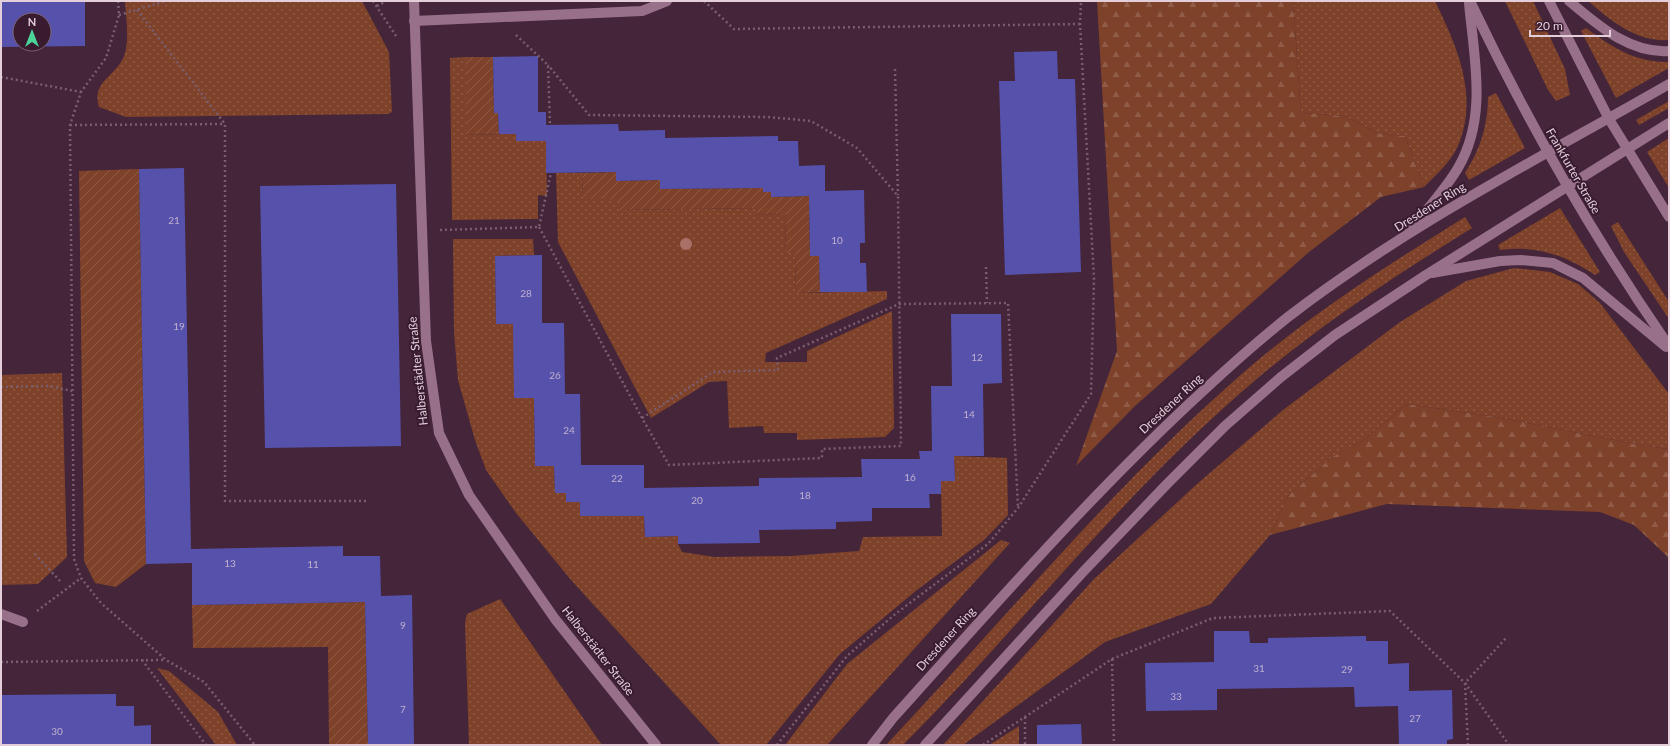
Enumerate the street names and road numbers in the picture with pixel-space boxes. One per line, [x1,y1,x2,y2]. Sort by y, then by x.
street label: Frankfurter Straße [1543,125,1604,216]
street label: Dresdener Ring [1391,179,1468,234]
street label: Halberstädter Straße [404,316,431,426]
street label: Dresdener Ring [1136,370,1205,437]
street label: Halberstädter Straße [559,603,638,698]
street label: Dresdener Ring [913,603,978,674]

